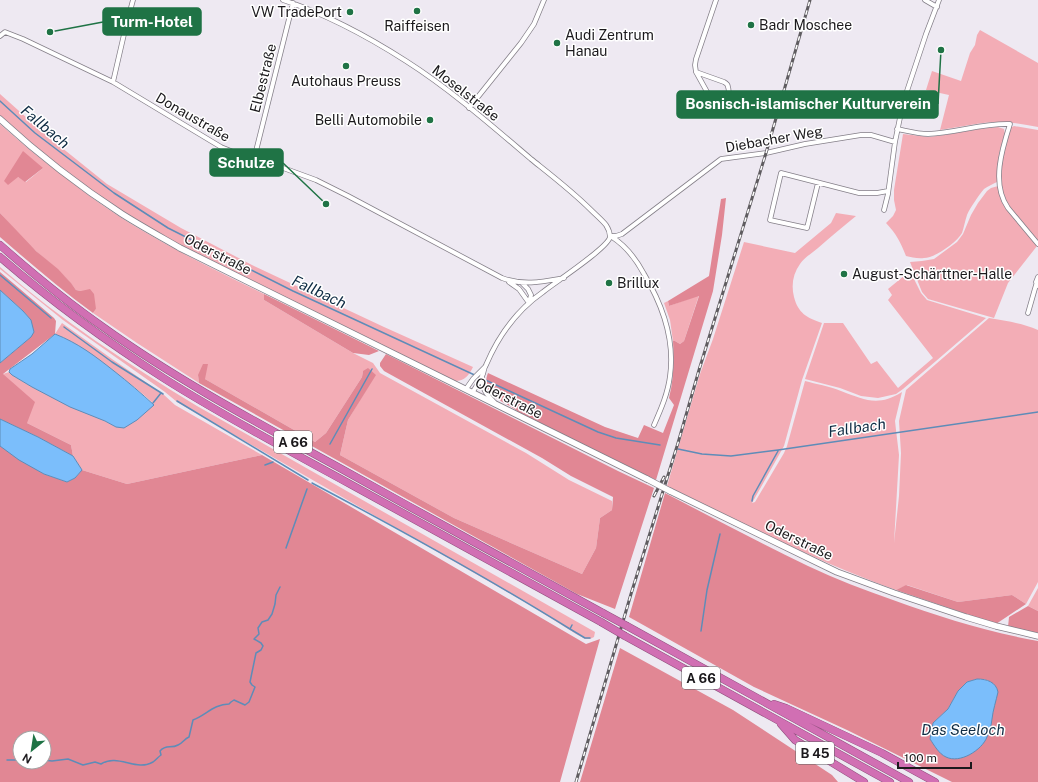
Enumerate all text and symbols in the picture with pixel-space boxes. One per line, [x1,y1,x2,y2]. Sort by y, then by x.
place label: VW TradePort [251,4,342,20]
marker: Raiffeisen [412,6,422,16]
marker: VW TradePort [345,7,355,17]
callout: Turm-Hotel [103,8,201,35]
text: Turm-Hotel [111,13,193,30]
place label: Badr Moschee [759,17,852,33]
place label: Raiffeisen [384,18,450,34]
marker: Badr Moschee [746,20,756,30]
place label: Audi Zentrum Hanau [565,27,654,59]
marker: Audi Zentrum Hanau [552,38,562,48]
street label: Elbestraße [247,42,279,114]
marker: Autohaus Preuss [341,61,351,71]
street label: Moselstraße [429,62,503,124]
place label: Autohaus Preuss [291,73,401,89]
street label: Donaustraße [153,89,233,145]
callout: Bosnisch-islamischer Kulturverein [677,91,938,118]
text: Bosnisch-islamischer Kulturverein [685,95,931,112]
water label: Fallbach [18,102,73,152]
place label: Belli Automobile [315,112,422,128]
marker: Belli Automobile [425,115,435,125]
street label: Diebacher Weg [724,123,824,155]
callout: Schulze [210,149,283,176]
text: Schulze [217,154,275,171]
street label: Oderstraße [182,230,254,278]
place label: August-Schärttner-Halle [852,266,1012,282]
marker: August-Schärttner-Halle [839,269,849,279]
water label: Fallbach [289,272,349,311]
place label: Brillux [617,275,660,291]
marker: Brillux [604,278,614,288]
street label: Oderstraße [473,374,545,422]
water label: Fallbach [827,415,887,440]
road number: A 66 [274,431,312,453]
street label: Oderstraße [763,517,836,563]
road number: A 66 [682,667,720,689]
water label: Das Seeloch [921,721,1005,738]
north arrow [12,730,52,770]
road number: B 45 [796,742,834,764]
scale bar [898,744,971,770]
text: N [20,751,34,766]
text: 100 m [904,751,937,765]

